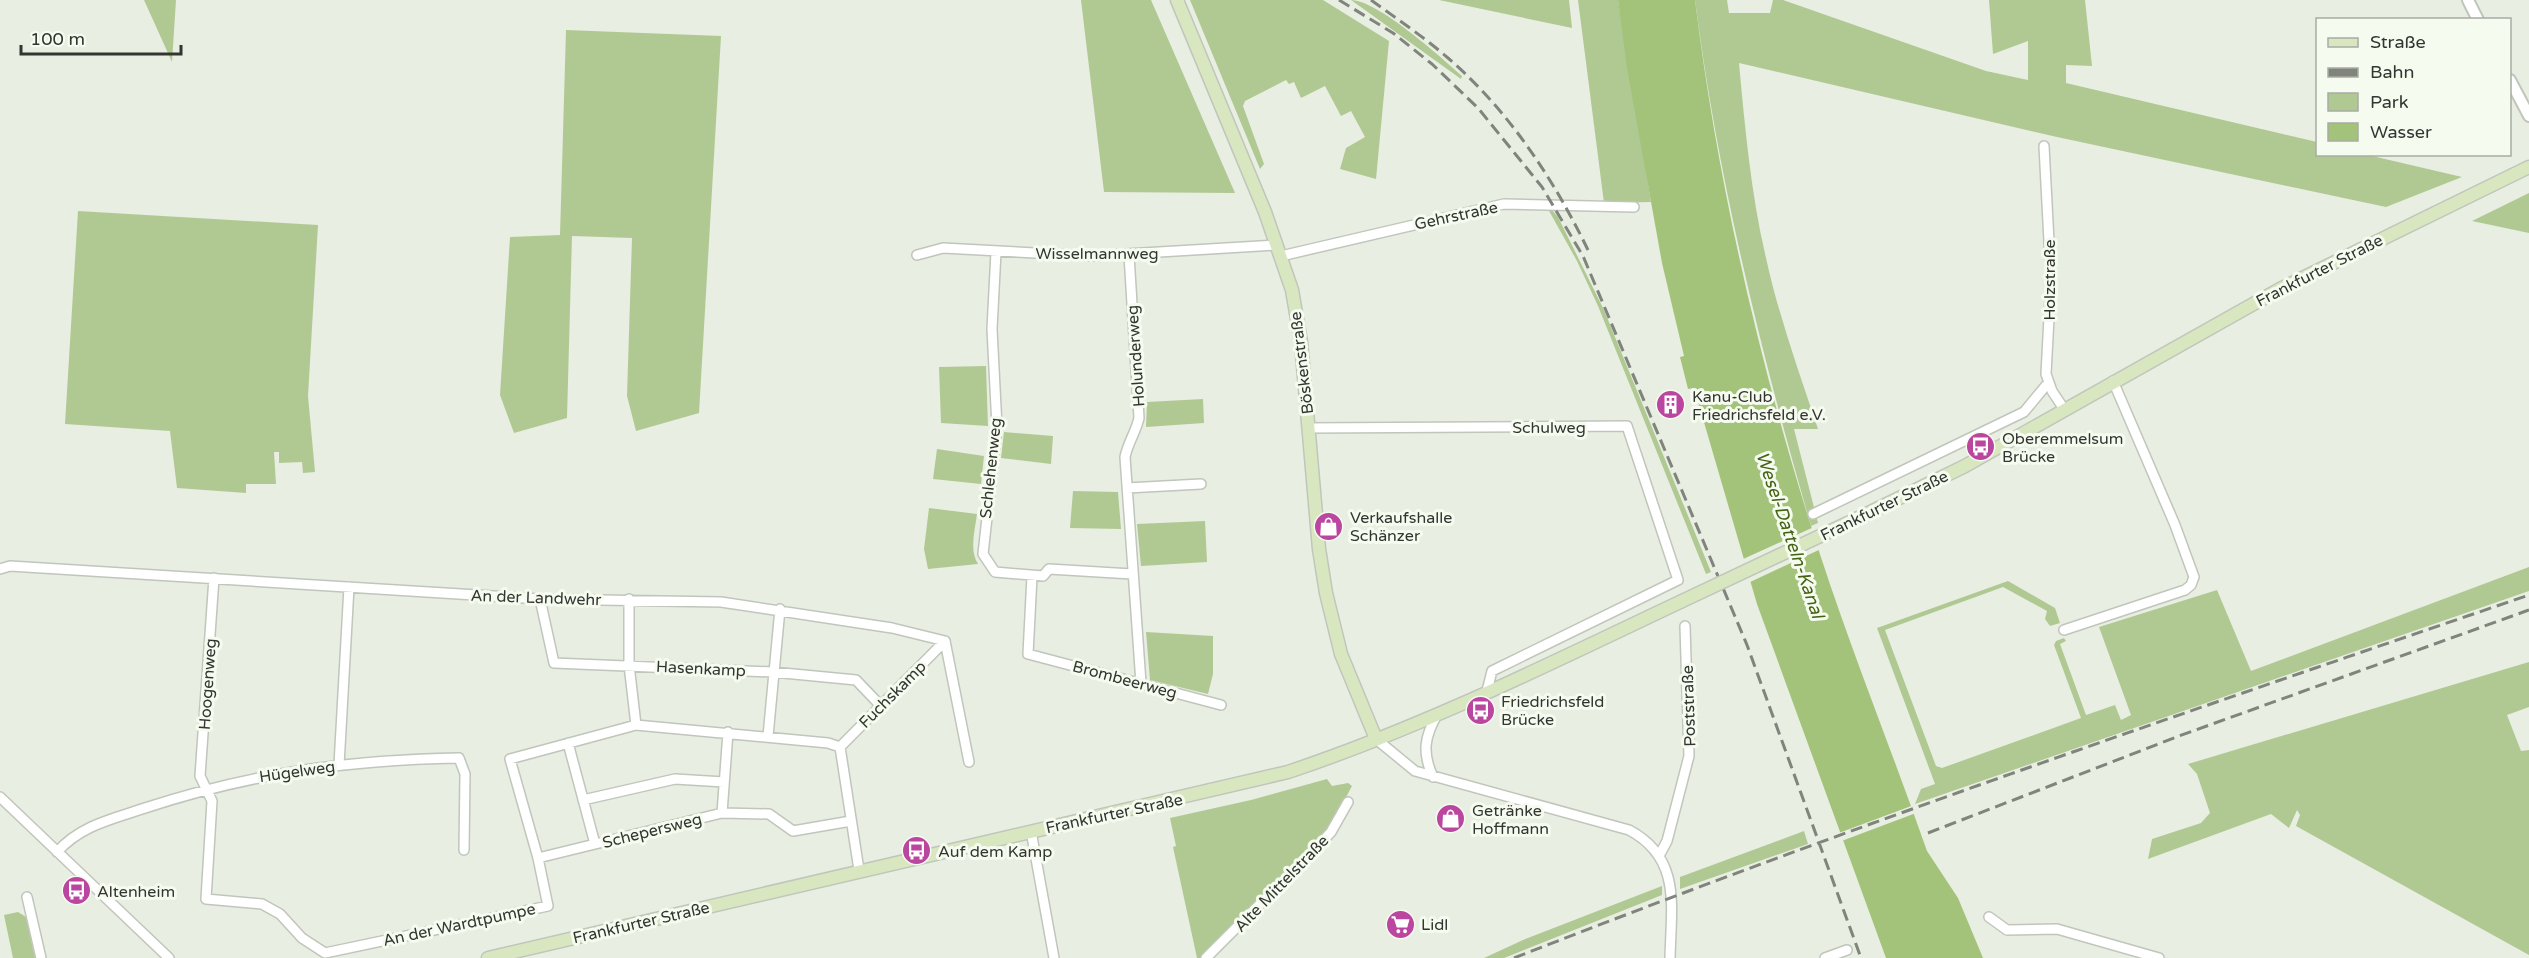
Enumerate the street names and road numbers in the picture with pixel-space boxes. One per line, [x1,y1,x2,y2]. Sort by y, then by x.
street label: Gehrstraße [1413,197,1500,235]
street label: Frankfurter Straße [2253,230,2386,312]
street label: Holzstraße [2040,239,2060,321]
street label: Wisselmannweg [1035,244,1159,264]
street label: Holunderweg [1122,304,1150,408]
street label: Böskenstraße [1286,310,1318,415]
street label: Schlehenweg [976,417,1006,520]
street label: Schulweg [1512,418,1586,438]
street label: Frankfurter Straße [1817,466,1952,546]
street label: An der Landwehr [470,586,602,610]
street label: Hoogenweg [195,638,221,731]
street label: Brombeerweg [1070,656,1179,704]
street label: Hasenkamp [656,657,746,681]
street label: Fuchskamp [855,657,931,733]
street label: Poststraße [1678,665,1700,747]
street label: Hügelweg [258,757,336,787]
street label: Frankfurter Straße [1044,790,1185,838]
street label: Schepersweg [600,809,704,853]
street label: Alte Mittelstraße [1230,831,1333,936]
street label: Frankfurter Straße [571,898,712,948]
street label: An der Wardtpumpe [381,899,537,951]

